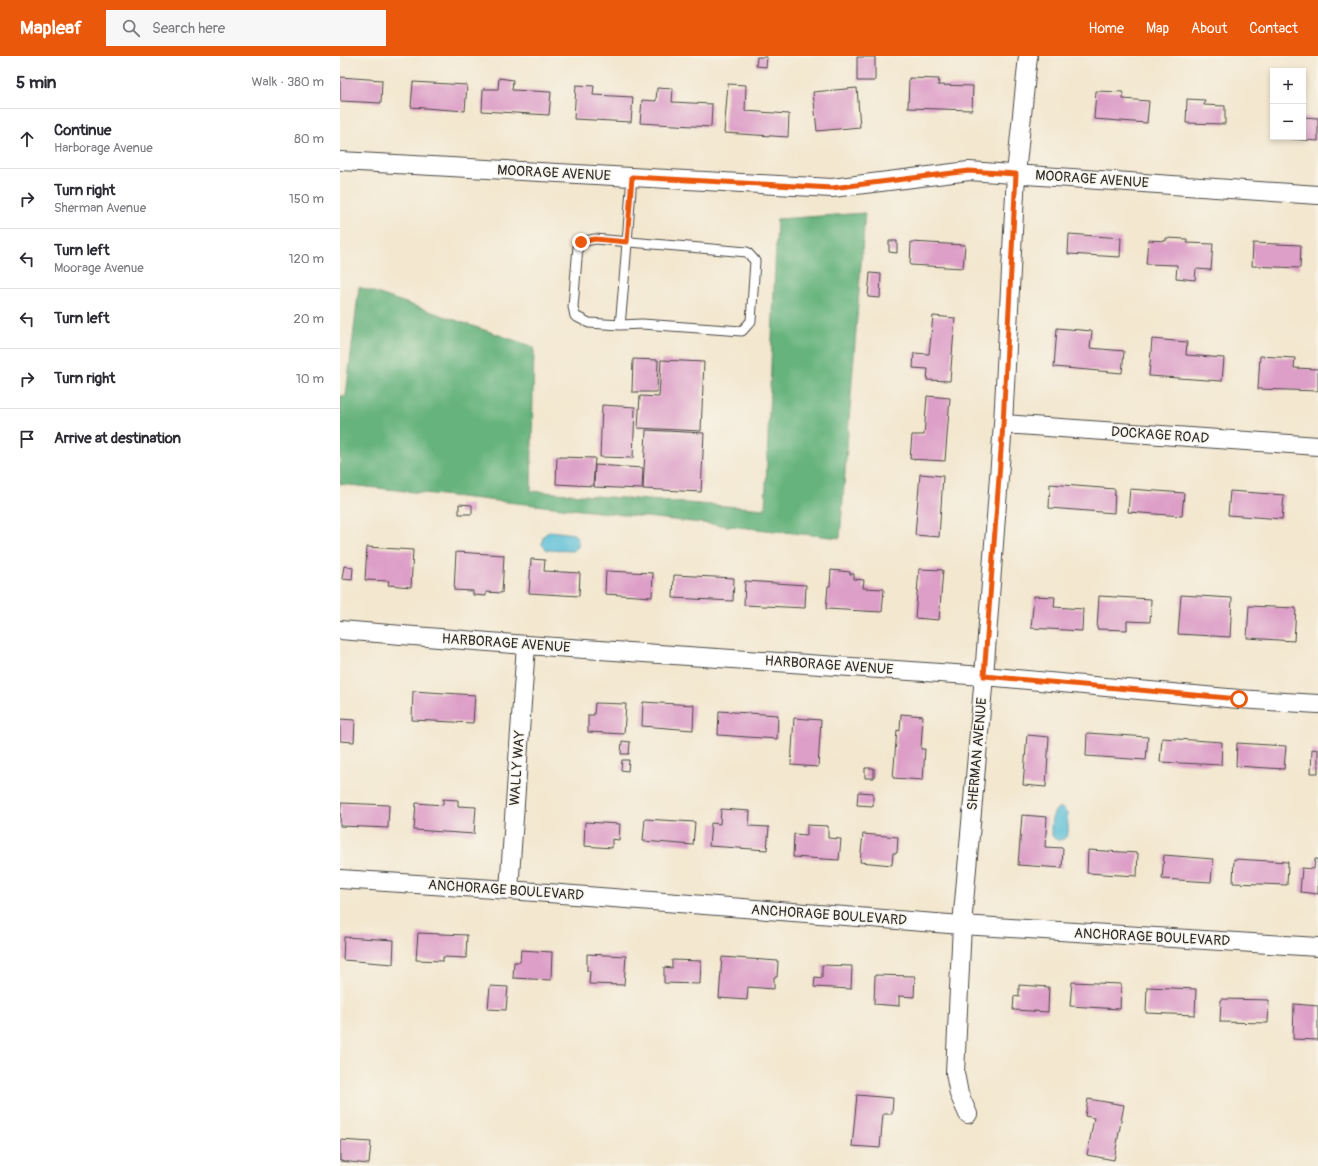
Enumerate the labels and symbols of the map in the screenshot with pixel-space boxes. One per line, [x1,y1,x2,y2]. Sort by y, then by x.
street label: MOORAGE AVENUE [497,162,611,184]
street label: MOORAGE AVENUE [1035,167,1149,191]
route end [572,233,590,251]
street label: DOCKAGE ROAD [1110,423,1210,447]
street label: HARBORAGE AVENUE [441,630,571,656]
street label: HARBORAGE AVENUE [764,652,894,678]
route start [1230,690,1248,708]
street label: SHERMAN AVENUE [964,697,990,811]
street label: WALLY WAY [506,730,528,806]
street label: ANCHORAGE BOULEVARD [427,876,585,904]
street label: ANCHORAGE BOULEVARD [750,901,908,929]
street label: ANCHORAGE BOULEVARD [1074,924,1231,950]

